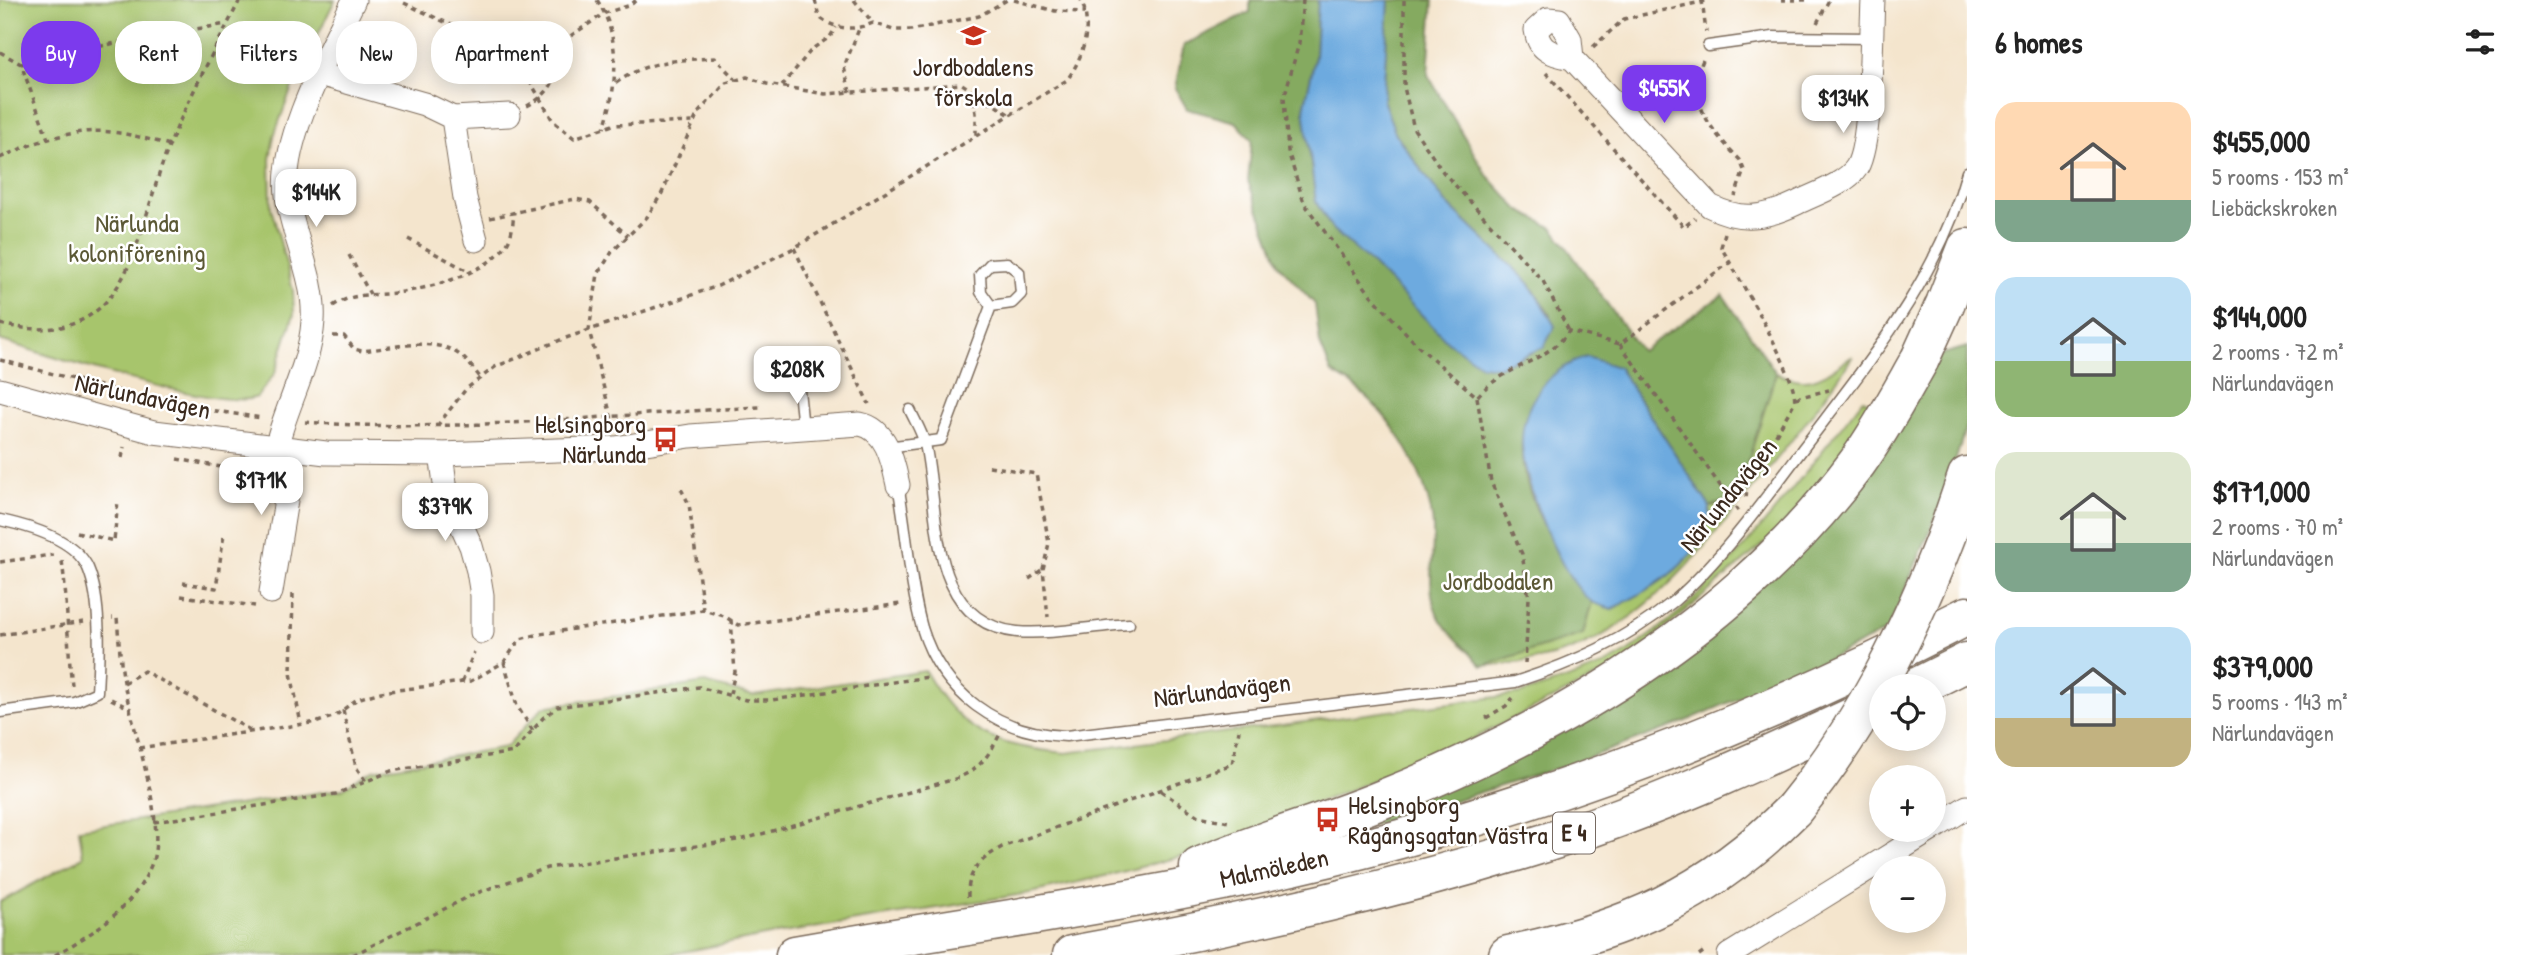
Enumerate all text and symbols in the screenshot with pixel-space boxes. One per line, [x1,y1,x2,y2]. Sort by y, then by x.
chip: Buy [21,21,101,84]
chip: Rent [115,21,202,84]
chip: Filters [216,21,322,84]
chip: New [336,21,417,84]
chip: Apartment [431,21,573,84]
school or university icon: Jordbodalens förskola [959,21,987,49]
text: 6 homes [1995,22,2082,62]
icon: filters [2461,23,2499,61]
place label: Jordbodalens förskola [913,49,1033,114]
pin: $455K [1615,66,1713,125]
text: $455K [1638,72,1690,103]
pin: $134K [1794,76,1892,135]
text: $134K [1818,82,1868,113]
text: $455,000 [2212,121,2310,161]
icon: home [2051,130,2135,214]
text: 5 rooms · 153 m² [2212,161,2349,192]
pin: $144K [267,170,365,229]
text: $144K [291,176,341,207]
text: Liebäckskroken [2212,192,2337,223]
park label: Närlunda koloniförening [68,205,206,270]
text: $144,000 [2212,296,2307,336]
icon: home [2051,305,2135,389]
text: 2 rooms · 72 m² [2212,336,2344,367]
pin: $208K [748,346,846,406]
text: $208K [770,353,824,384]
street label: Närlundavägen [72,364,214,427]
text: Närlundavägen [2212,367,2334,398]
place label: Helsingborg Närlunda [535,406,646,471]
bus stop icon: Helsingborg Närlunda [652,425,680,453]
street label: Närlundavägen [1671,430,1785,559]
pin: $171K [212,458,310,517]
text: $171K [235,464,287,495]
text: $171,000 [2212,471,2310,511]
icon: home [2051,480,2135,564]
pin: $379K [396,484,494,543]
text: $379K [418,490,472,521]
text: 2 rooms · 70 m² [2212,511,2343,542]
text: Närlundavägen [2212,542,2334,573]
park label: Jordbodalen [1443,563,1553,598]
text: $379,000 [2212,646,2313,686]
icon: home [2051,655,2135,739]
street label: Närlundavägen [1151,664,1292,715]
map controls [1869,674,1946,933]
button: locate [1869,674,1946,751]
text: 5 rooms · 143 m² [2212,686,2348,717]
text: Närlundavägen [2212,717,2334,748]
button: + [1869,765,1946,842]
place label: Helsingborg Rågångsgatan Västra [1348,787,1548,852]
bus stop icon: Helsingborg Rågångsgatan Västra [1314,806,1342,834]
road number: E 4 [1553,812,1595,854]
street label: Malmöleden [1216,839,1331,896]
button: − [1869,856,1946,933]

